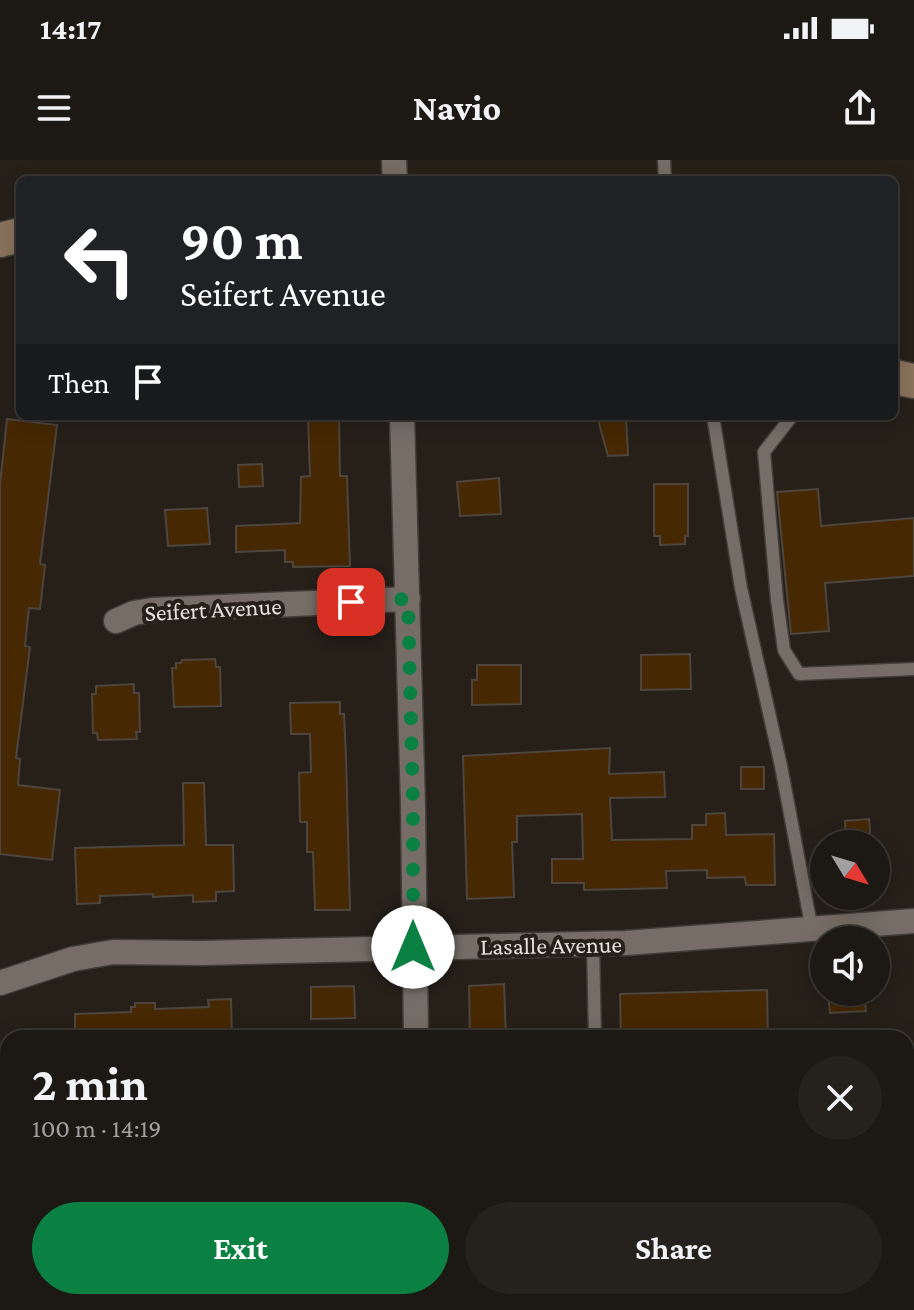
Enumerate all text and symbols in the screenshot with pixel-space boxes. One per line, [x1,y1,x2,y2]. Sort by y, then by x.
text: 14:17 [40,12,102,45]
icon: menu [32,86,76,130]
icon: share [838,86,882,130]
text: Navio [413,88,501,128]
icon: left [48,208,152,312]
text: 90 m [180,209,303,271]
text: Seifert Avenue [180,274,386,314]
icon: arrive [126,360,170,404]
text: Then [48,366,110,399]
pin [317,568,385,636]
icon: arrive [329,580,373,624]
street label: Seifert Avenue [144,592,282,626]
north arrow [810,830,890,910]
map controls [810,830,890,1006]
position arrow [371,905,455,989]
button: sound [810,926,890,1006]
street label: Lasalle Avenue [480,930,622,960]
button: close [798,1056,882,1140]
text: 2 min [32,1057,148,1110]
text: 100 m · 14:19 [32,1114,162,1143]
button: Exit [32,1202,449,1294]
button: Share [465,1202,882,1294]

